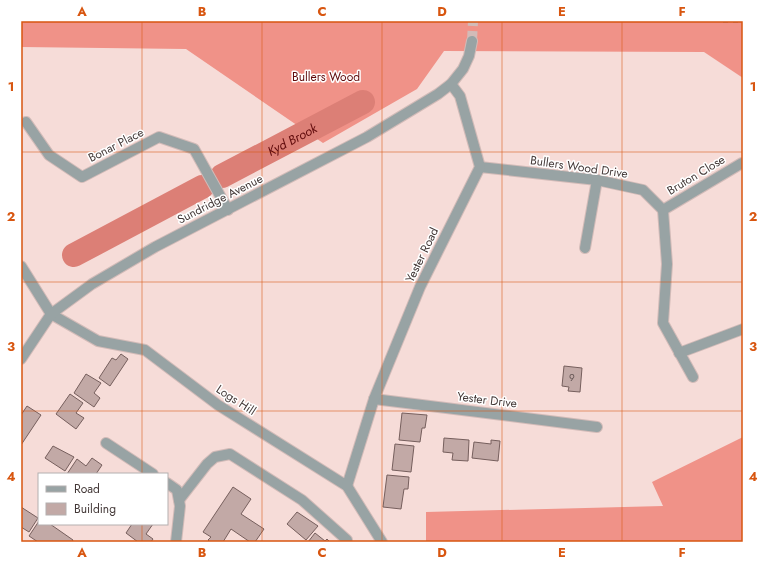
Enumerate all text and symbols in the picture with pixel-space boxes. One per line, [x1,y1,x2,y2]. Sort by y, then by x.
text: A [76,2,87,21]
text: B [198,2,207,21]
text: C [317,2,327,21]
text: D [437,2,447,21]
text: E [558,2,566,21]
text: F [678,2,686,21]
park label: Bullers Wood [292,68,360,86]
text: 1 [8,77,14,96]
text: 1 [750,77,756,96]
water label: Kyd Brook [264,118,321,160]
street label: Bonar Place [85,123,147,167]
street label: Bullers Wood Drive [529,151,629,183]
street label: Bruton Close [664,151,728,199]
street label: Sundridge Avenue [174,170,266,228]
text: 2 [7,207,15,226]
text: 2 [749,207,757,226]
street label: Yester Road [401,224,443,286]
text: 3 [7,337,15,356]
text: 3 [749,337,757,356]
house number: 9 [569,370,575,385]
street label: Logs Hill [212,380,260,420]
street label: Yester Drive [456,387,518,413]
text: 4 [6,467,16,486]
text: 4 [748,467,758,486]
legend [38,473,168,525]
text: Road [74,480,100,498]
text: Building [74,500,116,518]
text: A [76,543,87,562]
text: B [198,543,207,562]
text: C [317,543,327,562]
text: D [437,543,447,562]
text: E [558,543,566,562]
text: F [678,543,686,562]

